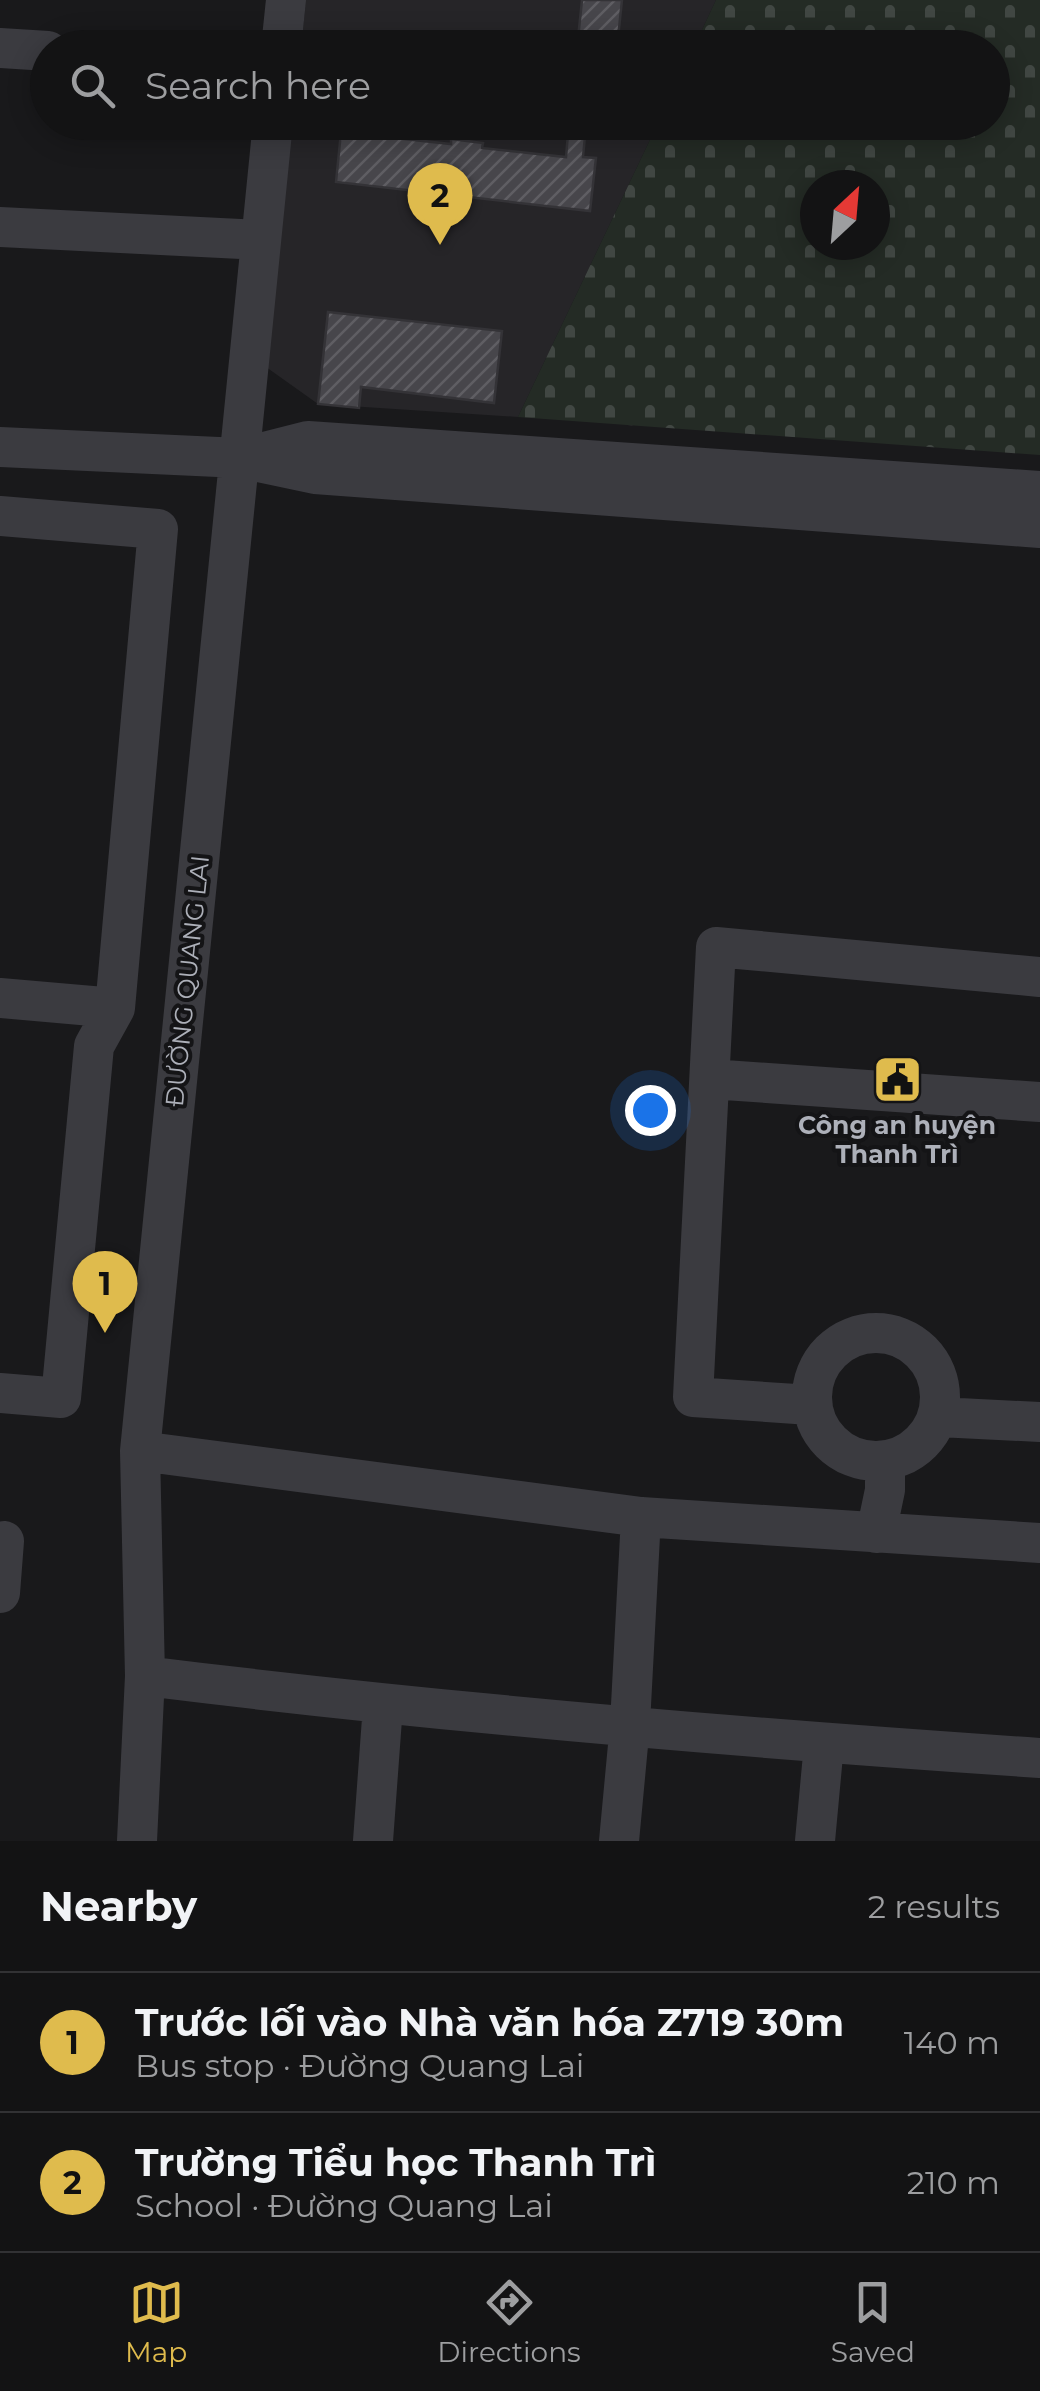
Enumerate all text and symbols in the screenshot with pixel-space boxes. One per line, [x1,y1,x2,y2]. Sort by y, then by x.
search box [30,30,1010,140]
icon: search [65,58,120,113]
text: Search here [145,62,371,109]
pin: 2 [408,162,472,245]
north arrow [800,170,890,260]
street label: ĐƯỜNG QUANG LAI [159,854,215,1108]
public building icon: Công an huyện Thanh Trì [871,1053,923,1105]
your location [625,1085,676,1136]
place label: Công an huyện Thanh Trì [798,1110,996,1169]
pin: 1 [72,1250,138,1333]
text: Nearby [40,1880,197,1932]
text: 2 results [868,1887,1000,1926]
text: Trước lối vào Nhà văn hóa Z719 30m [135,1999,844,2046]
text: 1 [66,2023,79,2062]
text: 140 m [904,2023,1000,2062]
text: Bus stop · Đường Quang Lai [135,2046,584,2085]
text: Trường Tiểu học Thanh Trì [135,2139,656,2186]
text: 2 [63,2163,82,2202]
text: 210 m [907,2163,1000,2202]
text: School · Đường Quang Lai [135,2186,553,2225]
tab: Map [125,2275,187,2369]
tab: Directions [437,2275,581,2369]
tab: Saved [831,2275,915,2369]

